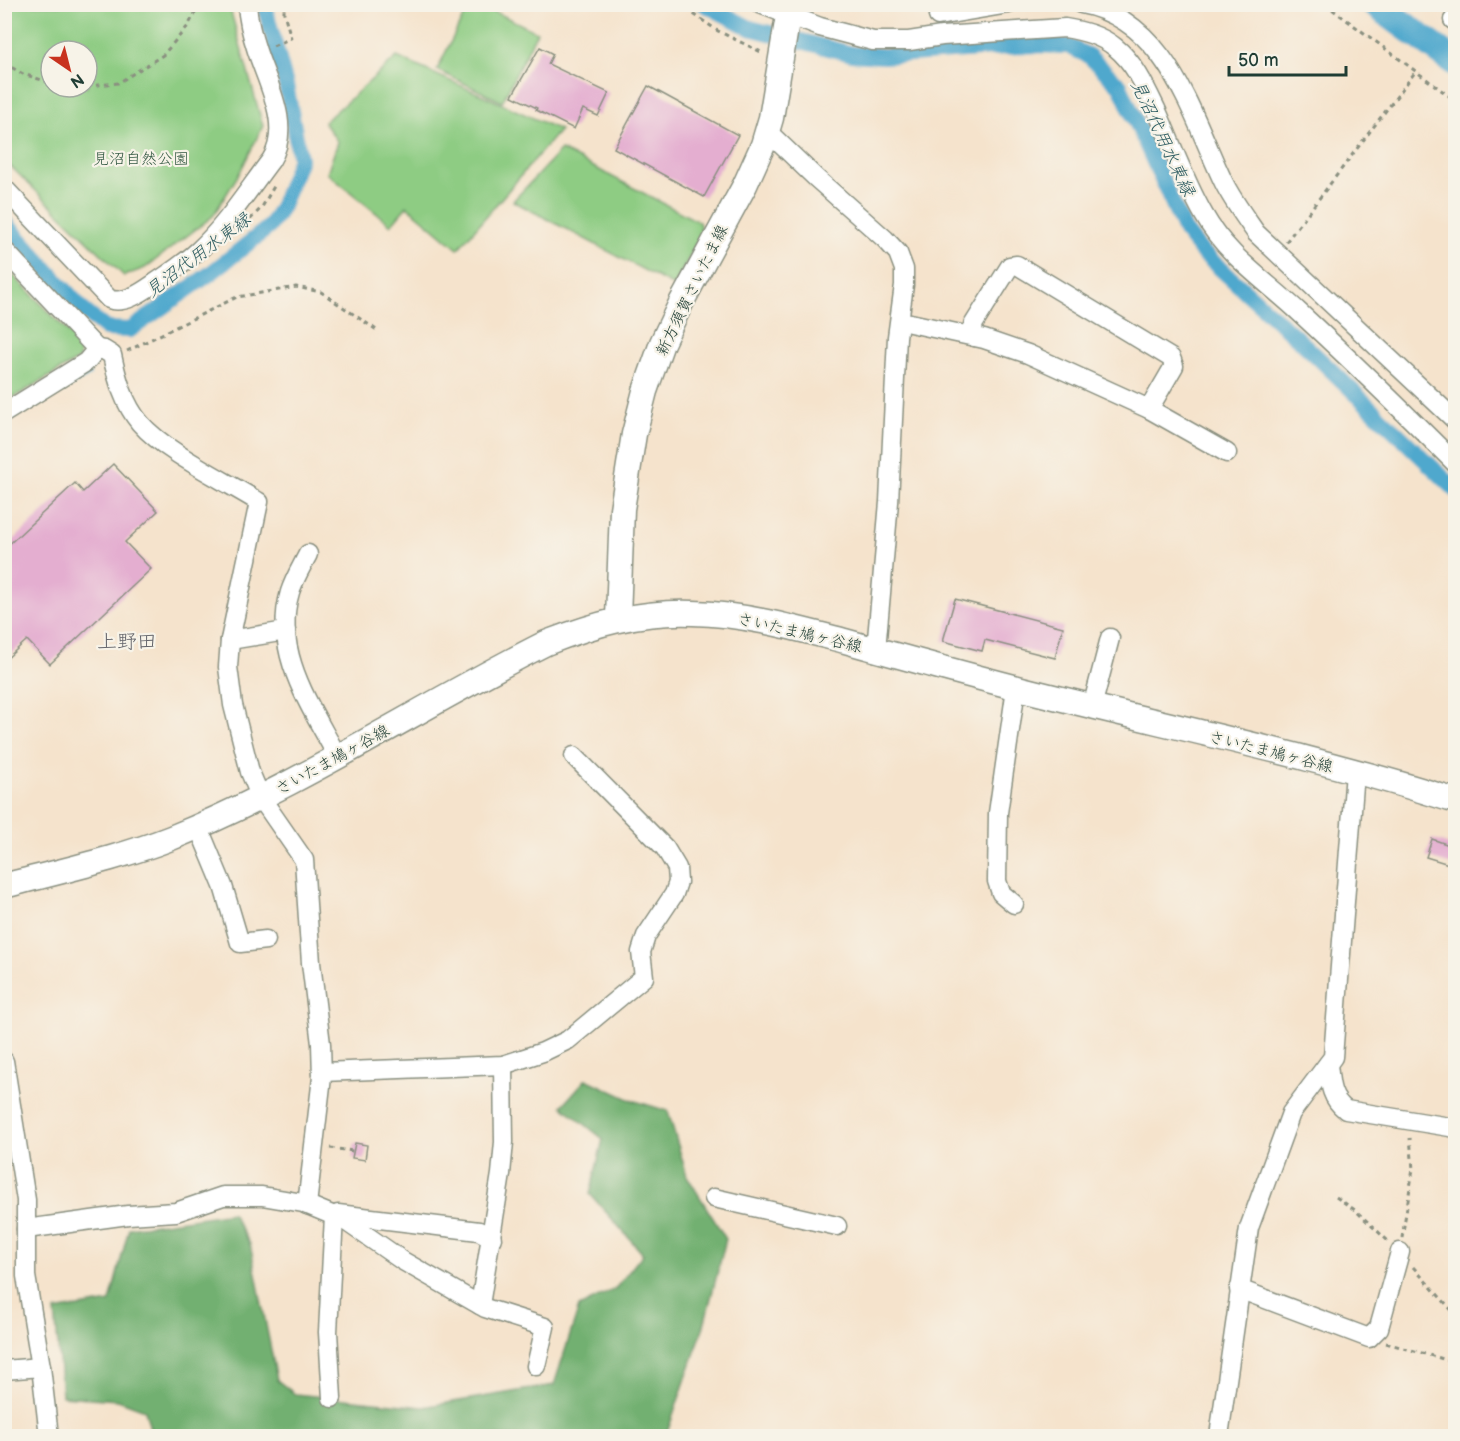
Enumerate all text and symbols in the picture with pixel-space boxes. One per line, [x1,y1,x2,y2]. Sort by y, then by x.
north arrow [39,39,99,99]
scale bar [1229,39,1346,77]
text: 50 m [1238,50,1279,71]
text: N [66,69,87,91]
water label: 見沼代用水東縁 [1126,77,1200,202]
park label: 見沼自然公園 [93,150,189,169]
water label: 見沼代用水東縁 [142,208,257,302]
street label: 新方須賀さいたま線 [652,222,732,359]
street label: さいたま鳩ヶ谷線 [735,610,864,657]
district label: 上野田 [97,630,157,654]
street label: さいたま鳩ヶ谷線 [272,721,393,799]
street label: さいたま鳩ヶ谷線 [1207,728,1335,777]

